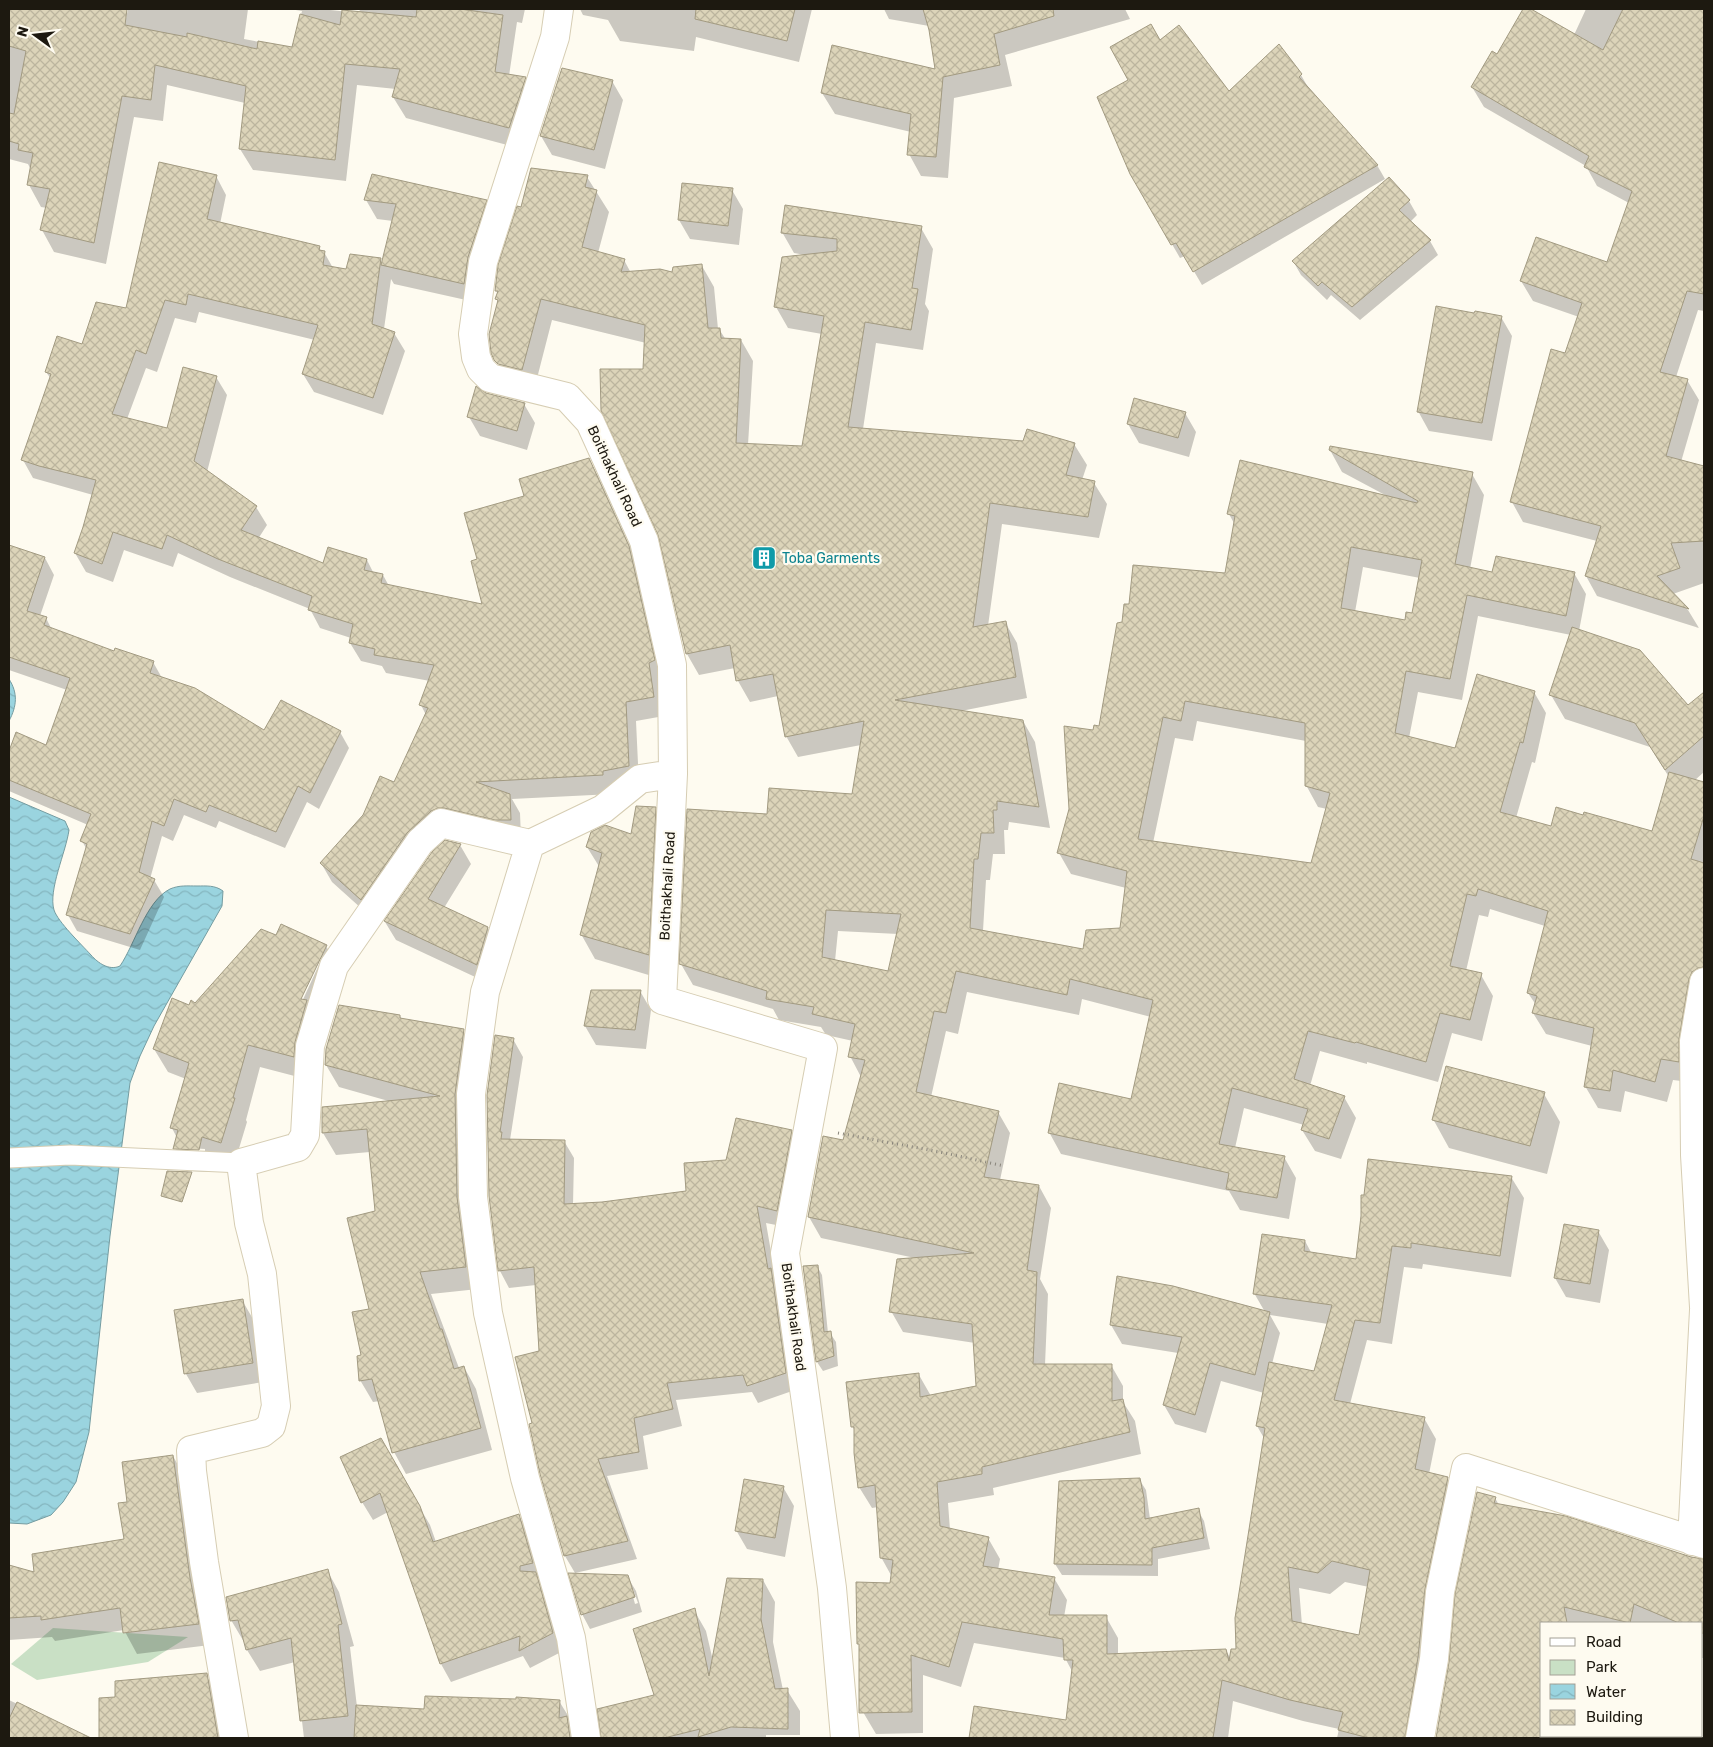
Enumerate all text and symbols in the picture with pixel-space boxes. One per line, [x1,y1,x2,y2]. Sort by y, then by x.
north arrow [10,10,60,60]
text: N [13,25,32,39]
street label: Boithakhali Road [584,423,645,529]
building icon: Toba Garments [751,545,777,571]
place label: Toba Garments [782,550,880,567]
street label: Boithakhali Road [656,831,679,941]
street label: Boithakhali Road [777,1262,810,1372]
legend [1540,1622,1703,1737]
text: Road [1586,1633,1622,1651]
text: Park [1586,1658,1617,1676]
text: Water [1586,1683,1626,1701]
text: Building [1586,1708,1643,1726]

